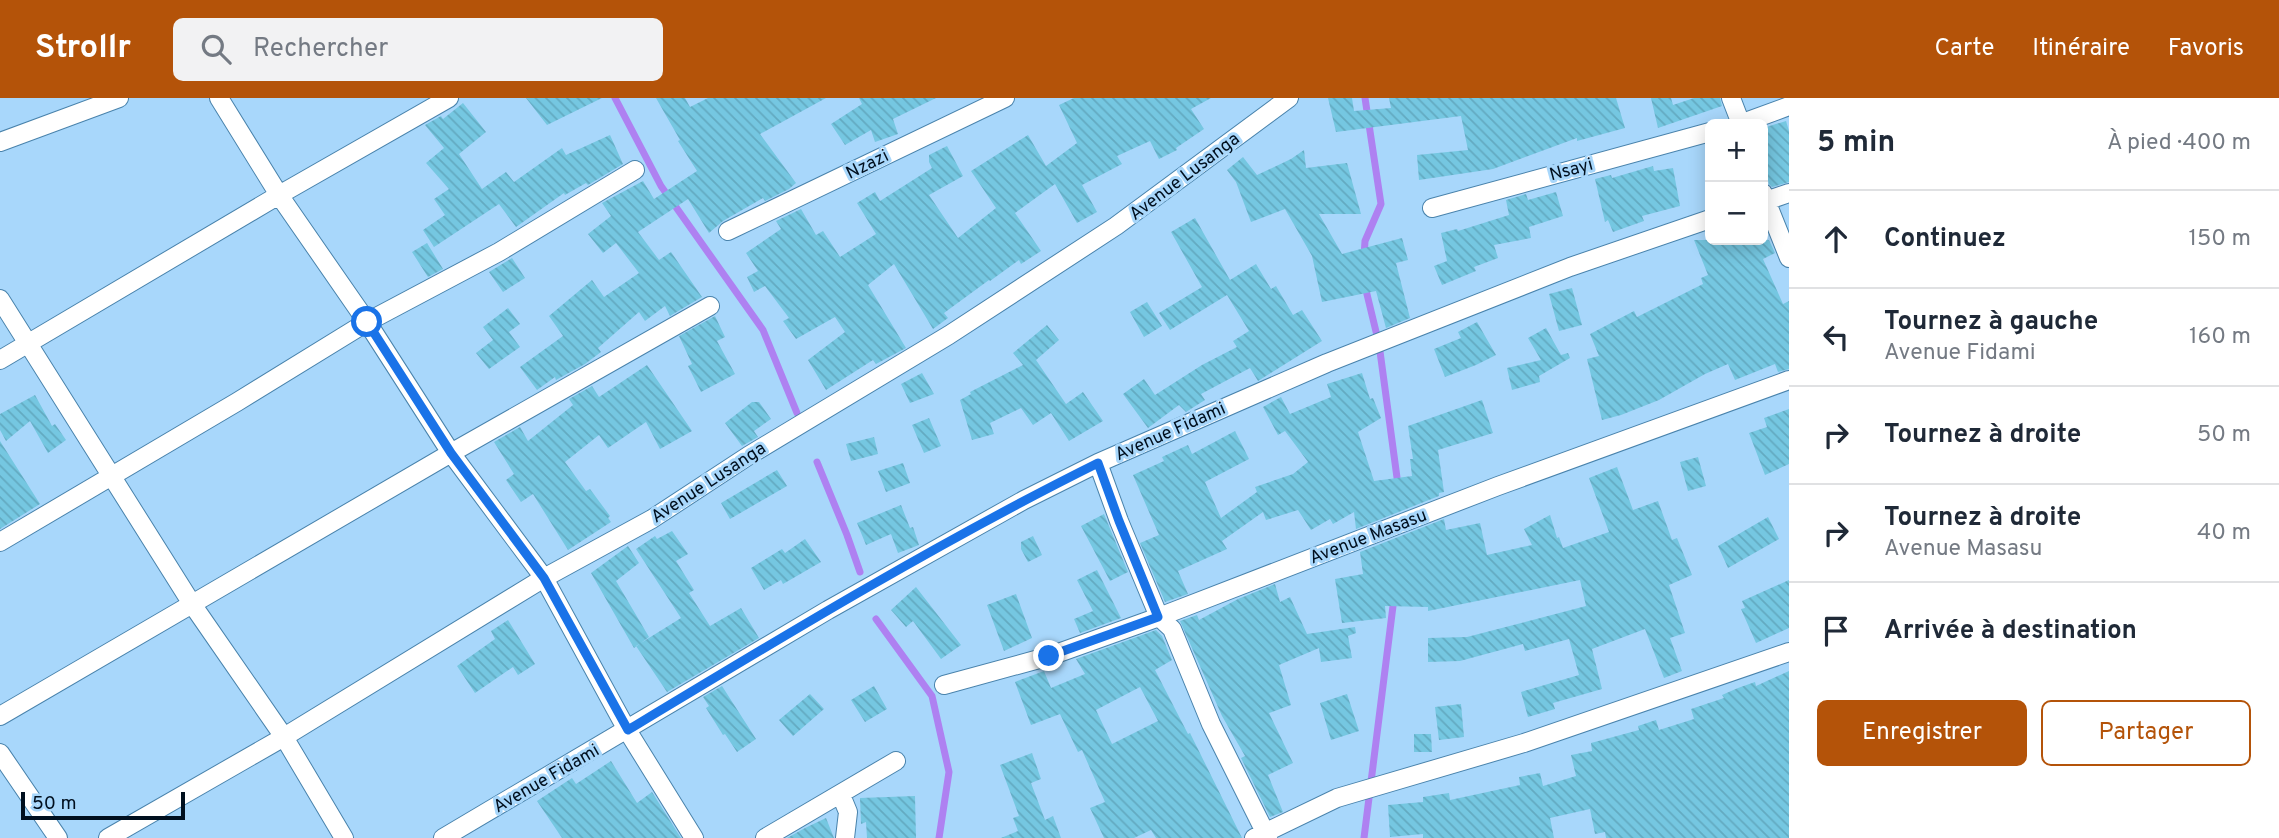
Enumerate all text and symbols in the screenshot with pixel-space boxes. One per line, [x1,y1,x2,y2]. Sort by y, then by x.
search box [173,18,663,81]
text: Strollr [35,28,131,70]
icon: search [197,30,235,68]
text: Rechercher [253,33,388,66]
text: Carte [1934,34,1994,64]
text: Itinéraire [2032,34,2130,64]
text: Favoris [2168,34,2244,64]
map controls [1705,119,1768,245]
button: + [1705,119,1768,182]
text: 5 min [1817,125,1895,162]
street label: Avenue Lusanga [1125,128,1245,226]
text: À pied · 400 m [2107,129,2251,158]
street label: Nzazi [842,145,893,186]
street label: Nsayi [1547,154,1596,187]
button: − [1705,182,1768,245]
icon: ahead [1817,220,1855,258]
text: Continuez [1884,223,2006,256]
text: 150 m [2189,225,2251,254]
route start [351,306,382,337]
text: Tournez à gauche [1884,306,2098,339]
icon: left [1817,318,1855,356]
text: 160 m [2189,323,2251,352]
text: Avenue Fidami [1884,339,2036,368]
street label: Avenue Fidami [1112,398,1230,467]
icon: right [1817,416,1855,454]
text: Tournez à droite [1884,419,2081,452]
text: 50 m [2197,421,2251,450]
street label: Avenue Lusanga [647,437,771,529]
text: Tournez à droite [1884,502,2081,535]
street label: Avenue Masasu [1307,504,1431,570]
icon: right [1817,514,1855,552]
text: 40 m [2197,519,2251,548]
text: Avenue Masasu [1884,535,2042,564]
icon: arrive [1817,612,1855,650]
text: Arrivée à destination [1884,615,2137,648]
route end [1033,640,1064,671]
button: Enregistrer [1817,700,2027,766]
button: Partager [2041,700,2251,766]
street label: Avenue Fidami [490,740,604,819]
scale bar [21,789,186,821]
text: 50 m [32,792,77,816]

